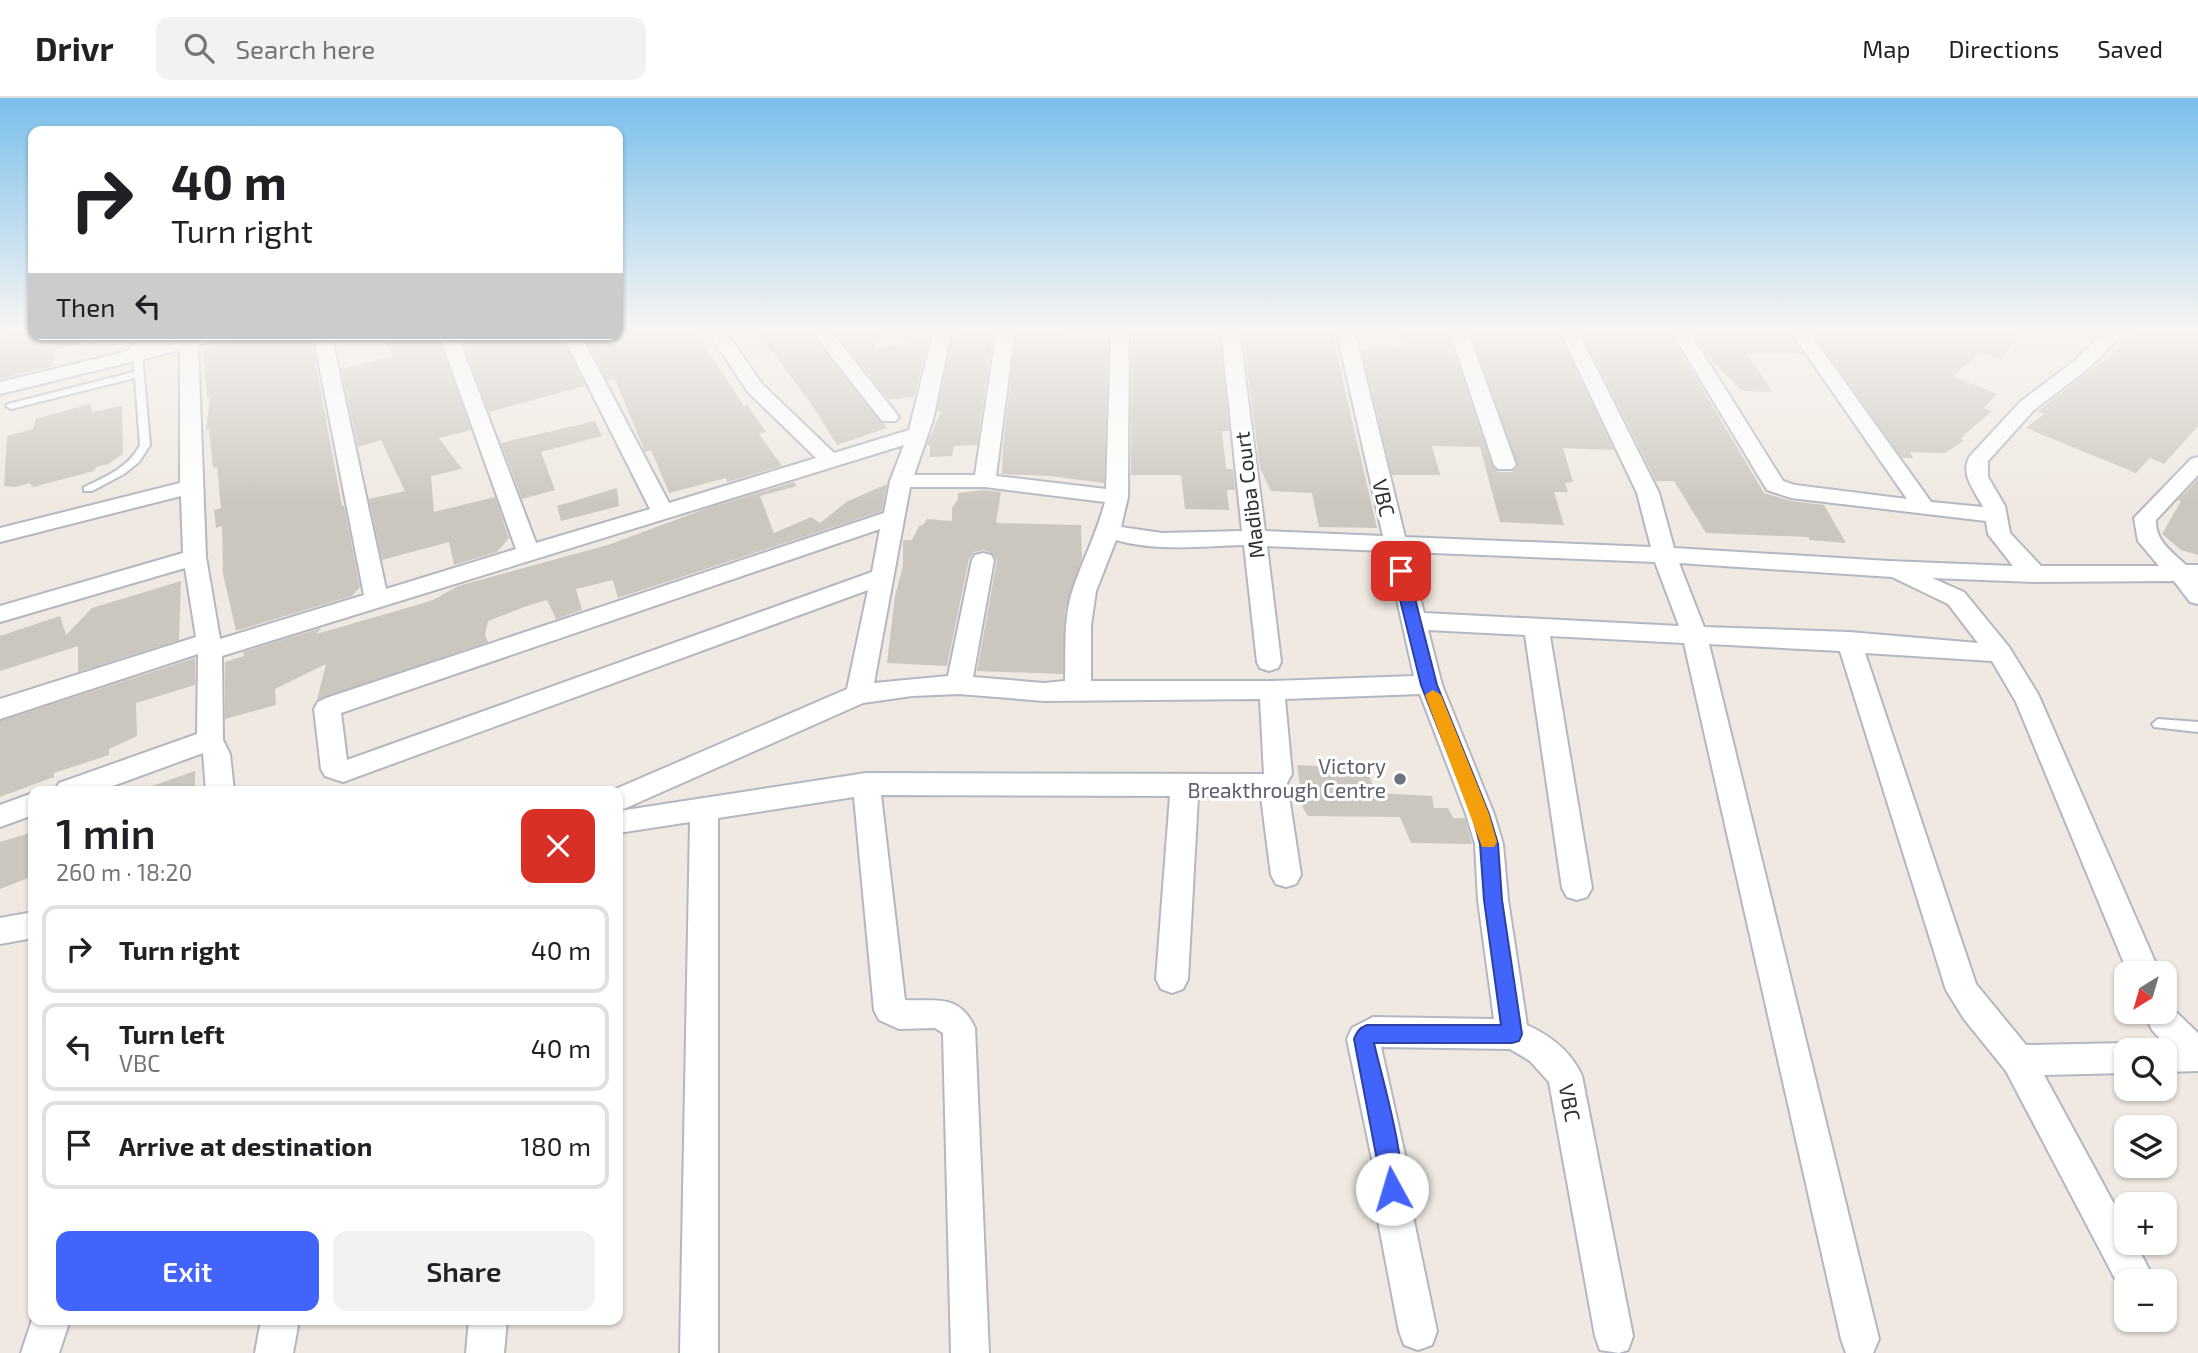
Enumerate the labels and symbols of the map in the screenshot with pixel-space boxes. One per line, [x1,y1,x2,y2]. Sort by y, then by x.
street label: Madiba Court [1228,430,1269,560]
street label: VBC [1368,476,1401,519]
pin [1371,541,1431,601]
place label: Victory Breakthrough Centre [1188,753,1386,802]
marker: Victory Breakthrough Centre [1392,771,1408,787]
north arrow [2114,961,2177,1024]
street label: VBC [1555,1082,1586,1124]
position arrow [1355,1152,1429,1226]

